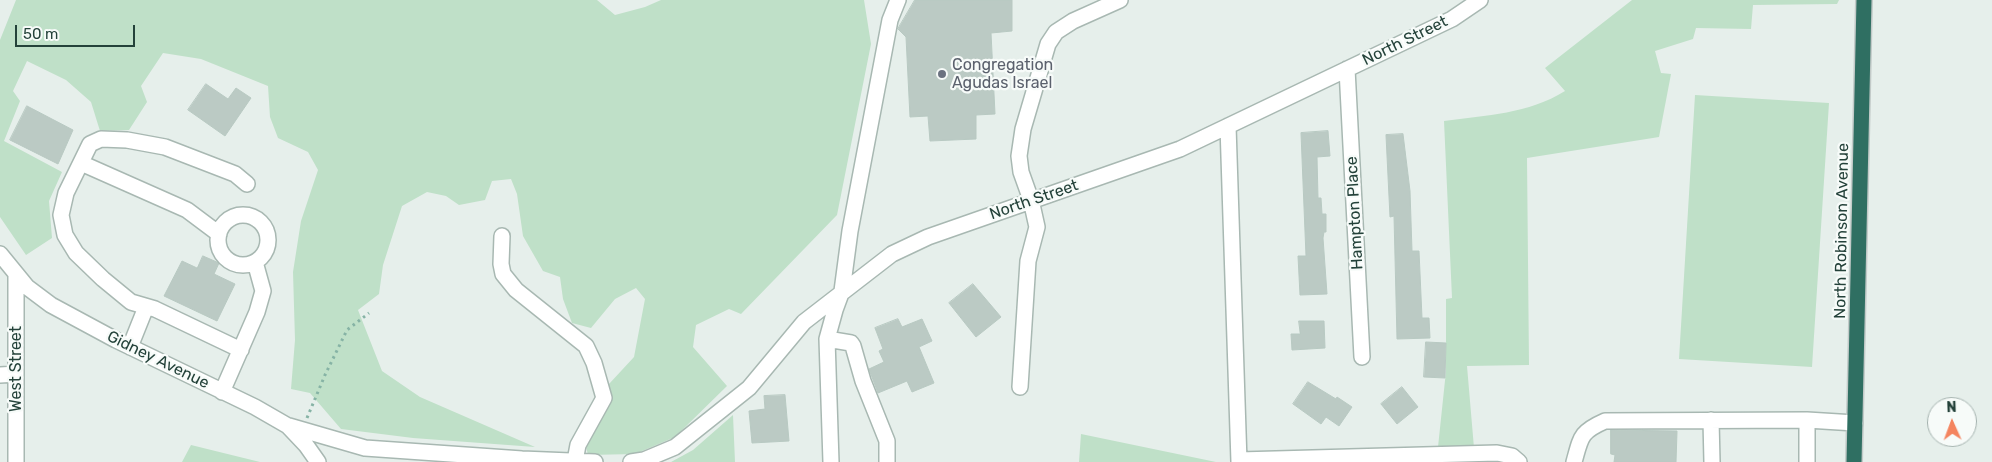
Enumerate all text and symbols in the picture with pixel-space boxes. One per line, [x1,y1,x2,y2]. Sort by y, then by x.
street label: North Street [1359,12,1451,70]
scale bar [18,15,138,47]
text: 50 m [23,25,58,43]
place label: Congregation Agudas Israel [952,55,1053,93]
marker: Congregation Agudas Israel [936,68,948,80]
street label: North Robinson Avenue [1831,143,1853,319]
street label: Hampton Place [1342,156,1368,270]
street label: North Street [987,176,1081,224]
street label: West Street [6,326,26,412]
street label: Gidney Avenue [104,327,212,393]
north arrow [1927,397,1977,447]
text: N [1946,399,1957,416]

